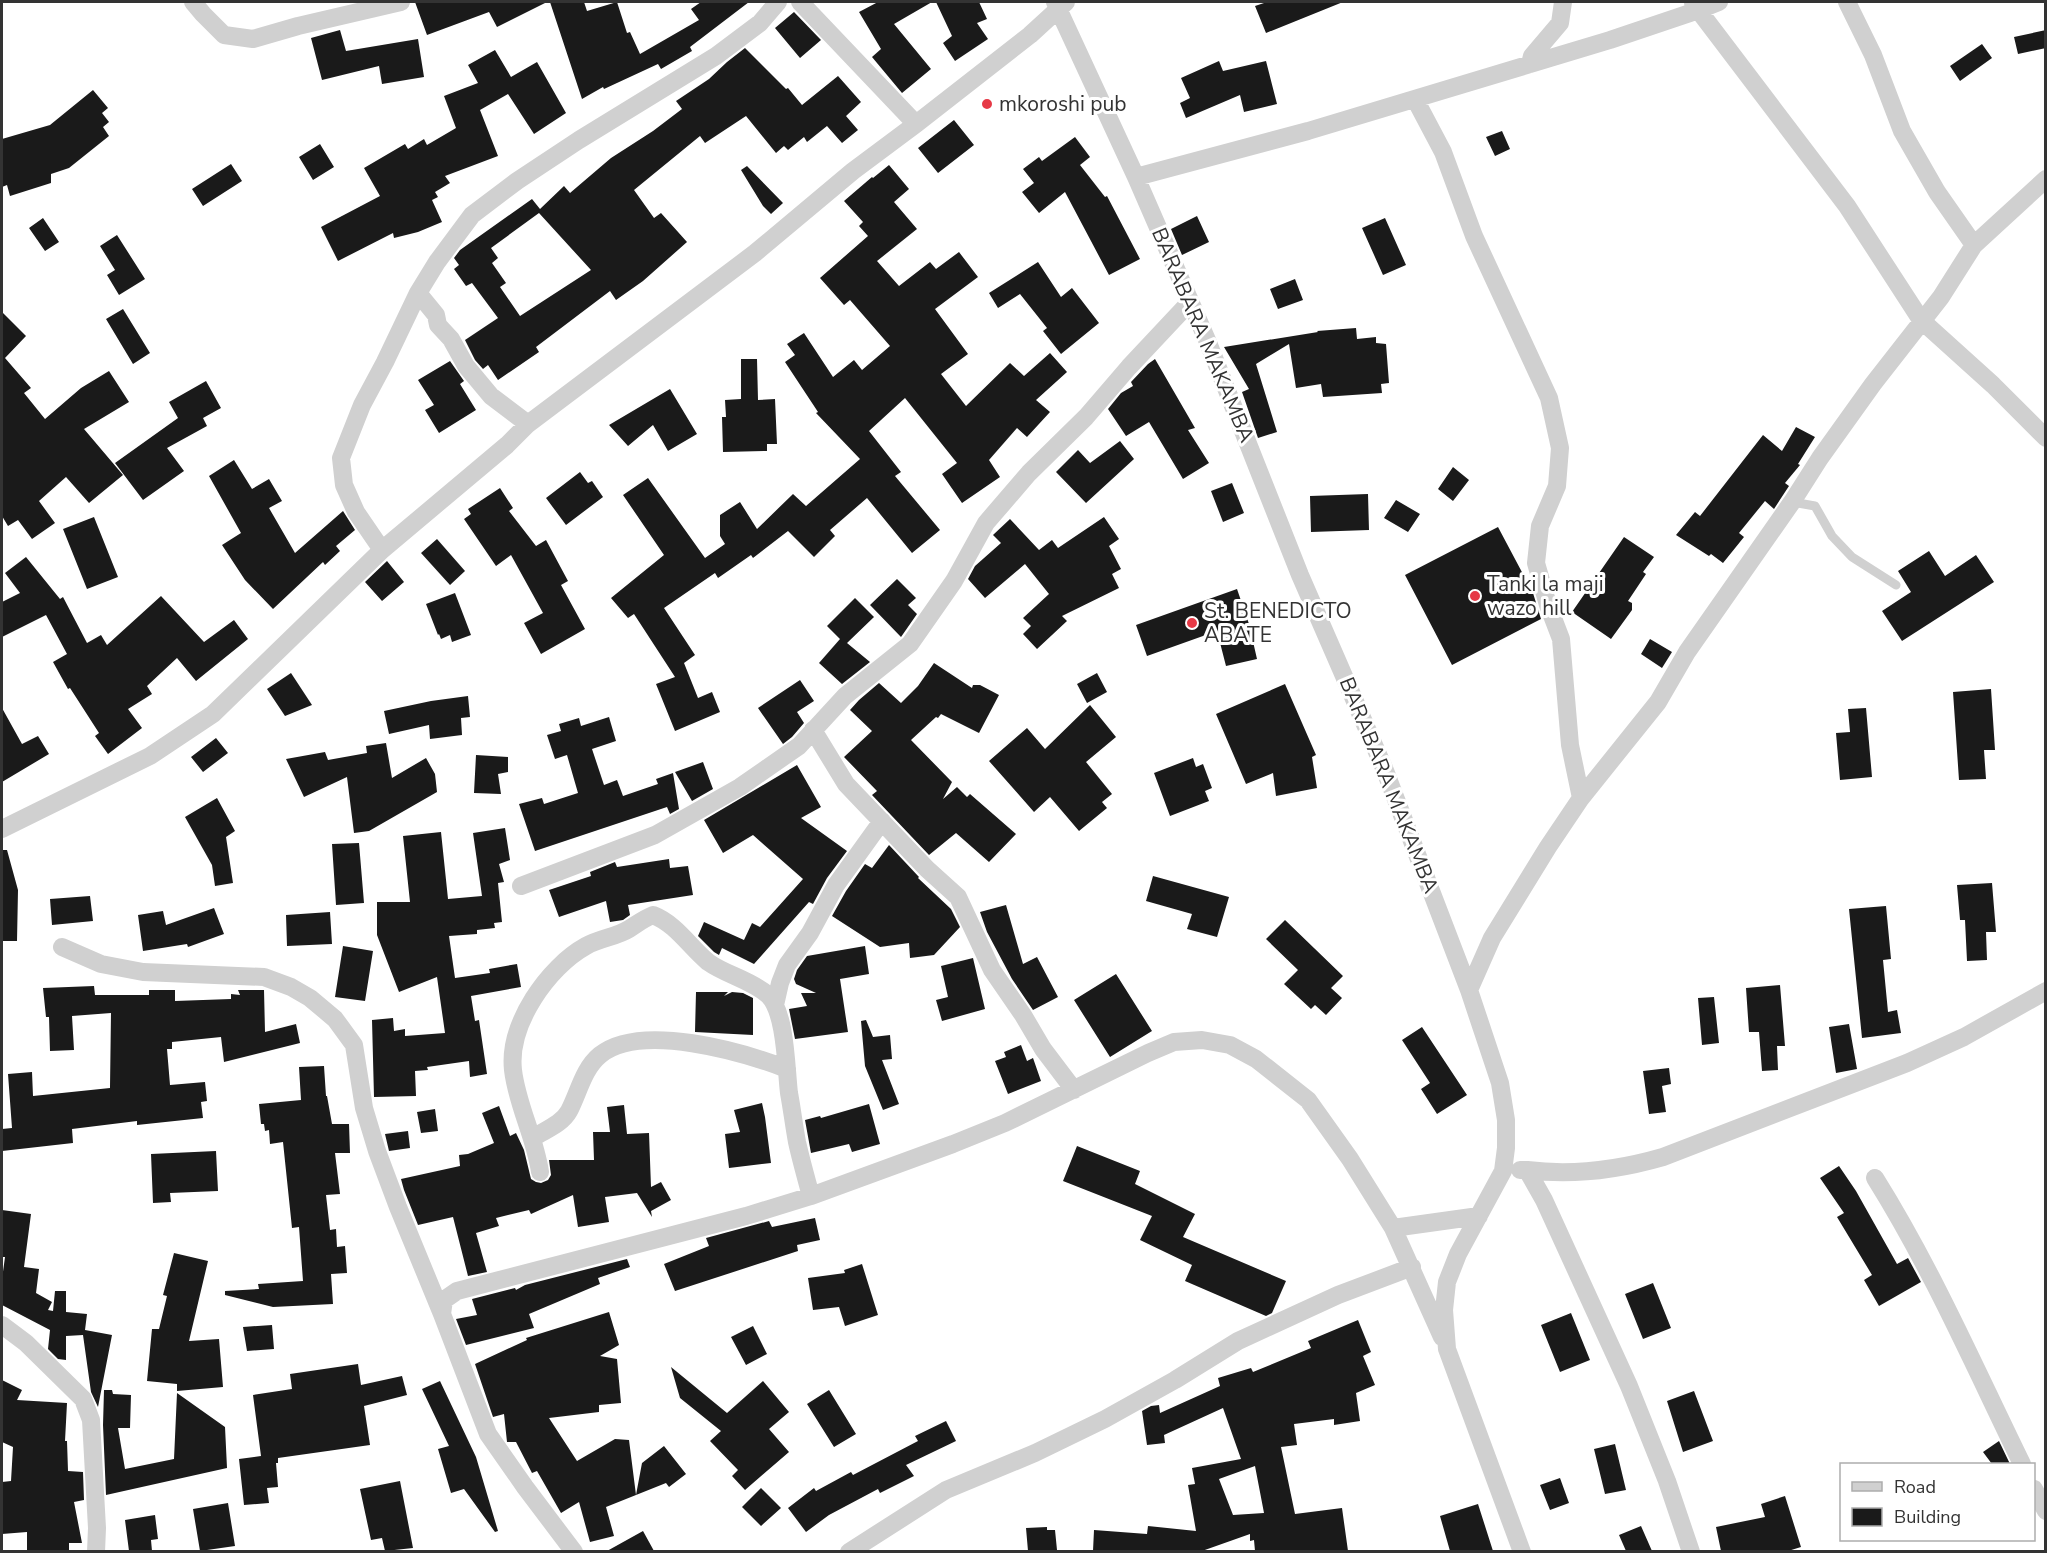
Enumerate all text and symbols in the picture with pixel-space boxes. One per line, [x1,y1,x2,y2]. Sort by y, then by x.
place label: mkoroshi pub [999,90,1127,118]
marker: mkoroshi pub [980,97,994,111]
street label: BARABARA MAKAMBA [1145,223,1261,447]
place label: Tanki la maji wazo hill [1487,570,1604,622]
marker: Tanki la maji wazo hill [1468,589,1482,603]
place label: St. BENEDICTO ABATE [1204,597,1352,649]
marker: St. BENEDICTO ABATE [1185,616,1199,630]
street label: BARABARA MAKAMBA [1333,673,1445,897]
legend [1840,1463,2035,1541]
text: Road [1894,1475,1936,1499]
text: Building [1894,1505,1961,1529]

